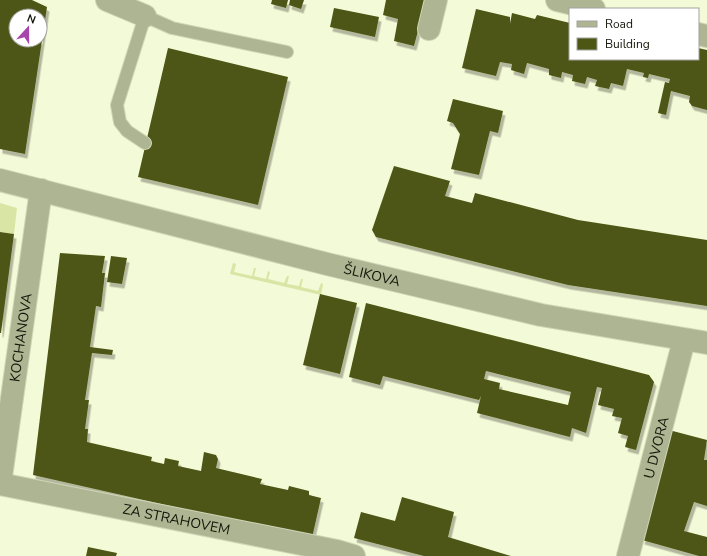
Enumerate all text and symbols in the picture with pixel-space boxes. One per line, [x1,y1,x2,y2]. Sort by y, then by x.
north arrow [8,8,48,48]
legend [569,8,699,60]
text: N [25,11,38,28]
text: Road [605,16,633,32]
text: Building [605,36,650,52]
street label: ŠLIKOVA [342,259,402,291]
street label: KOCHANOVA [5,292,37,383]
street label: U DVORA [639,415,674,481]
street label: ZA STRAHOVEM [121,500,232,540]

